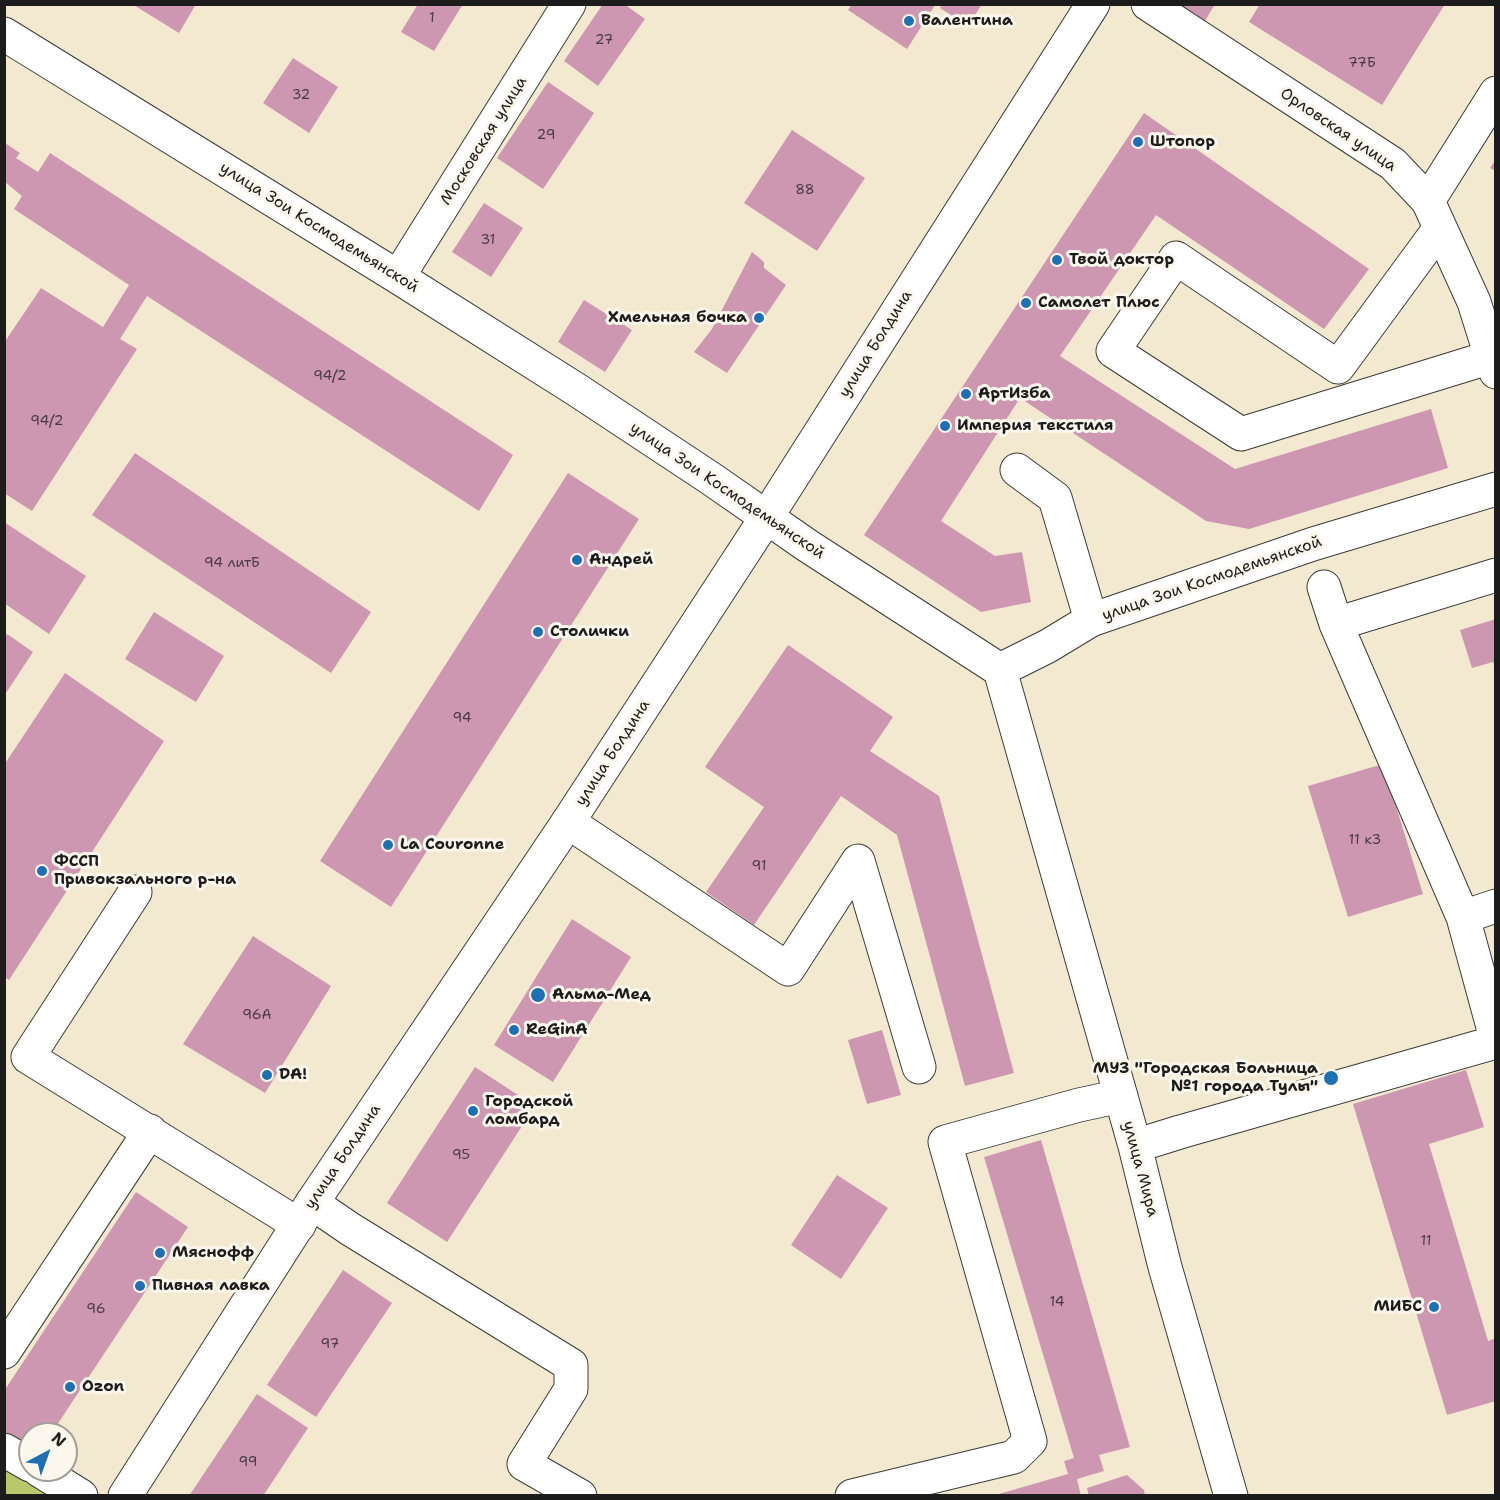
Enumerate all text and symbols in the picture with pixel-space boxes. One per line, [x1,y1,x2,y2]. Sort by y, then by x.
house number: 1 [429,10,435,26]
place label: Валентина [921,11,1013,31]
marker: Валентина [902,14,916,28]
house number: 27 [595,32,613,48]
house number: 77Б [1348,55,1376,71]
street label: Московская улица [437,73,531,209]
street label: Орловская улица [1276,84,1400,176]
house number: 32 [292,87,310,103]
house number: 29 [537,127,555,143]
place label: Штопор [1150,132,1215,152]
marker: Штопор [1131,135,1145,149]
street label: улица Зои Космодемьянской [216,159,422,297]
house number: 88 [795,182,815,198]
house number: 31 [481,232,495,248]
place label: Твой доктор [1069,250,1174,270]
marker: Твой доктор [1050,253,1064,267]
street label: улица Болдина [835,287,917,401]
place label: Самолет Плюс [1038,293,1160,313]
marker: Самолет Плюс [1019,296,1033,310]
place label: Хмельная бочка [608,308,747,328]
marker: Хмельная бочка [752,311,766,325]
house number: 94/2 [313,368,347,384]
place label: АртИзба [978,384,1050,404]
marker: АртИзба [959,387,973,401]
house number: 94/2 [30,413,64,429]
place label: Империя текстиля [957,416,1113,436]
street label: улица Зои Космодемьянской [626,418,828,564]
marker: Империя текстиля [938,419,952,433]
street label: улица Зои Космодемьянской [1100,532,1324,626]
place label: Андрей [589,550,653,570]
marker: Андрей [570,553,584,567]
house number: 94 литБ [204,555,260,571]
place label: Столички [550,622,629,642]
marker: Столички [531,625,545,639]
street label: улица Болдина [572,696,654,810]
house number: 94 [452,710,472,726]
house number: 11 к3 [1349,832,1381,848]
place label: La Couronne [400,835,504,855]
marker: La Couronne [381,838,395,852]
place label: ФССП Привокзального р-на [54,852,236,890]
house number: 91 [751,858,767,874]
marker: ФССП Привокзального р-на [35,864,49,878]
place label: Альма-Мед [552,985,651,1005]
marker: Альма-Мед [529,986,547,1004]
house number: 96А [242,1007,272,1023]
place label: ReGinA [526,1020,588,1040]
marker: ReGinA [507,1023,521,1037]
place label: МУЗ "Городская Больница №1 города Тулы" [1093,1059,1318,1097]
place label: DA! [279,1065,307,1085]
marker: DA! [260,1068,274,1082]
marker: МУЗ "Городская Больница №1 города Тулы" [1322,1069,1340,1087]
place label: Городской ломбард [485,1092,573,1130]
street label: улица Болдина [301,1101,385,1213]
marker: Городской ломбард [466,1104,480,1118]
street label: улица Мира [1118,1119,1162,1219]
house number: 95 [452,1147,470,1163]
house number: 11 [1420,1233,1432,1249]
place label: Мяснофф [172,1243,254,1263]
marker: Мяснофф [153,1246,167,1260]
place label: Пивная лавка [152,1276,270,1296]
marker: Пивная лавка [133,1279,147,1293]
house number: 14 [1049,1294,1065,1310]
place label: МИБС [1373,1297,1422,1317]
marker: МИБС [1427,1300,1441,1314]
house number: 96 [86,1301,106,1317]
house number: 97 [321,1336,339,1352]
place label: Ozon [82,1377,124,1397]
marker: Ozon [63,1380,77,1394]
north arrow [18,1422,78,1482]
text: N [47,1427,71,1452]
house number: 99 [238,1454,258,1470]

